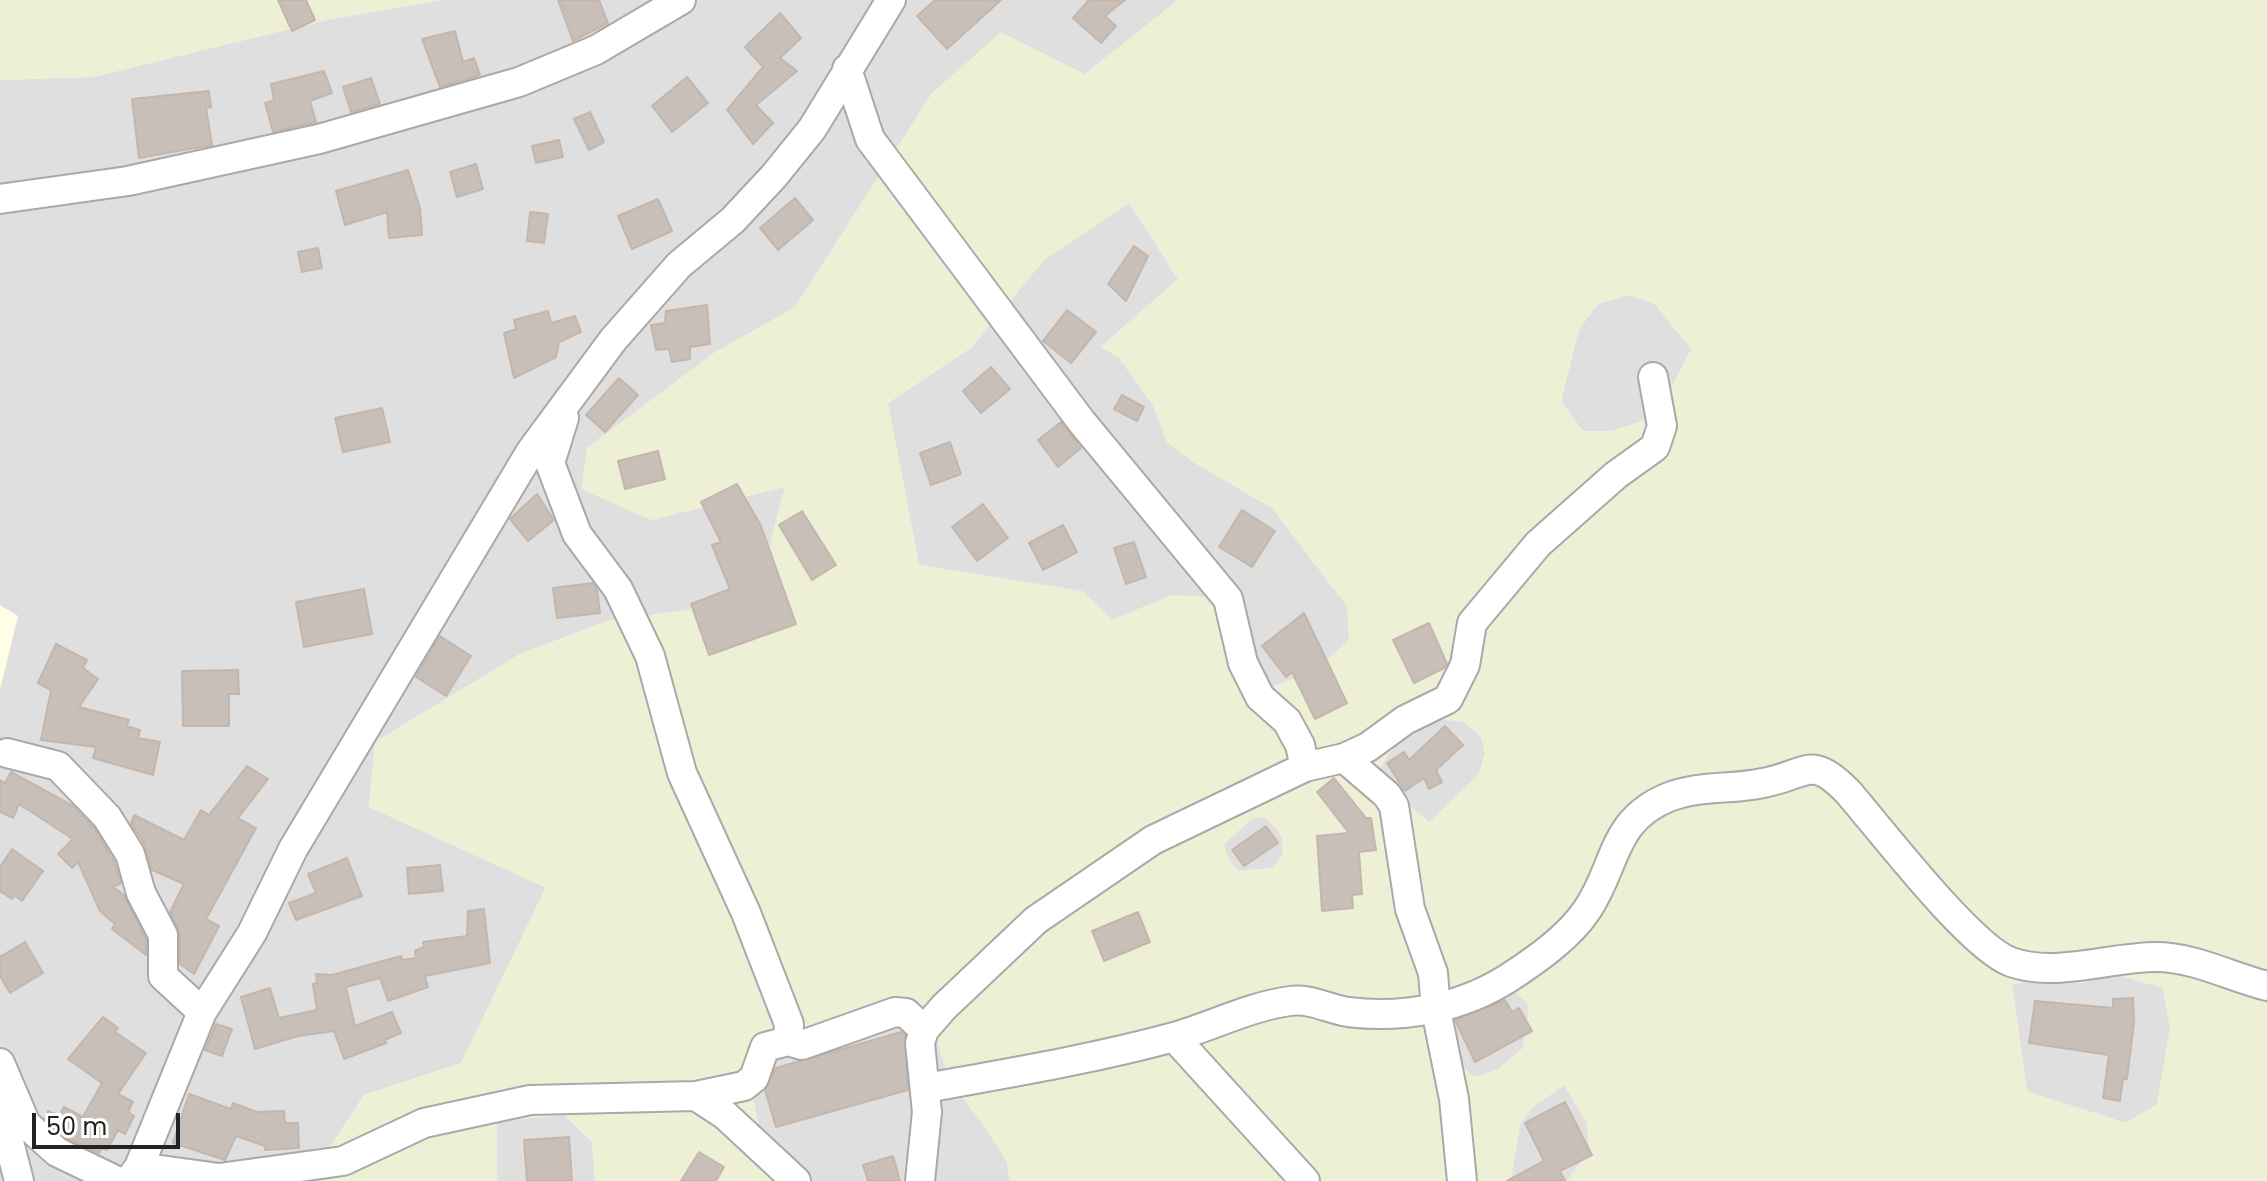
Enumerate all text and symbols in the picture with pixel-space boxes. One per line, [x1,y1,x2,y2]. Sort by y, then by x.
scale bar [36,1097,184,1147]
text: 50 m [46,1110,107,1143]

